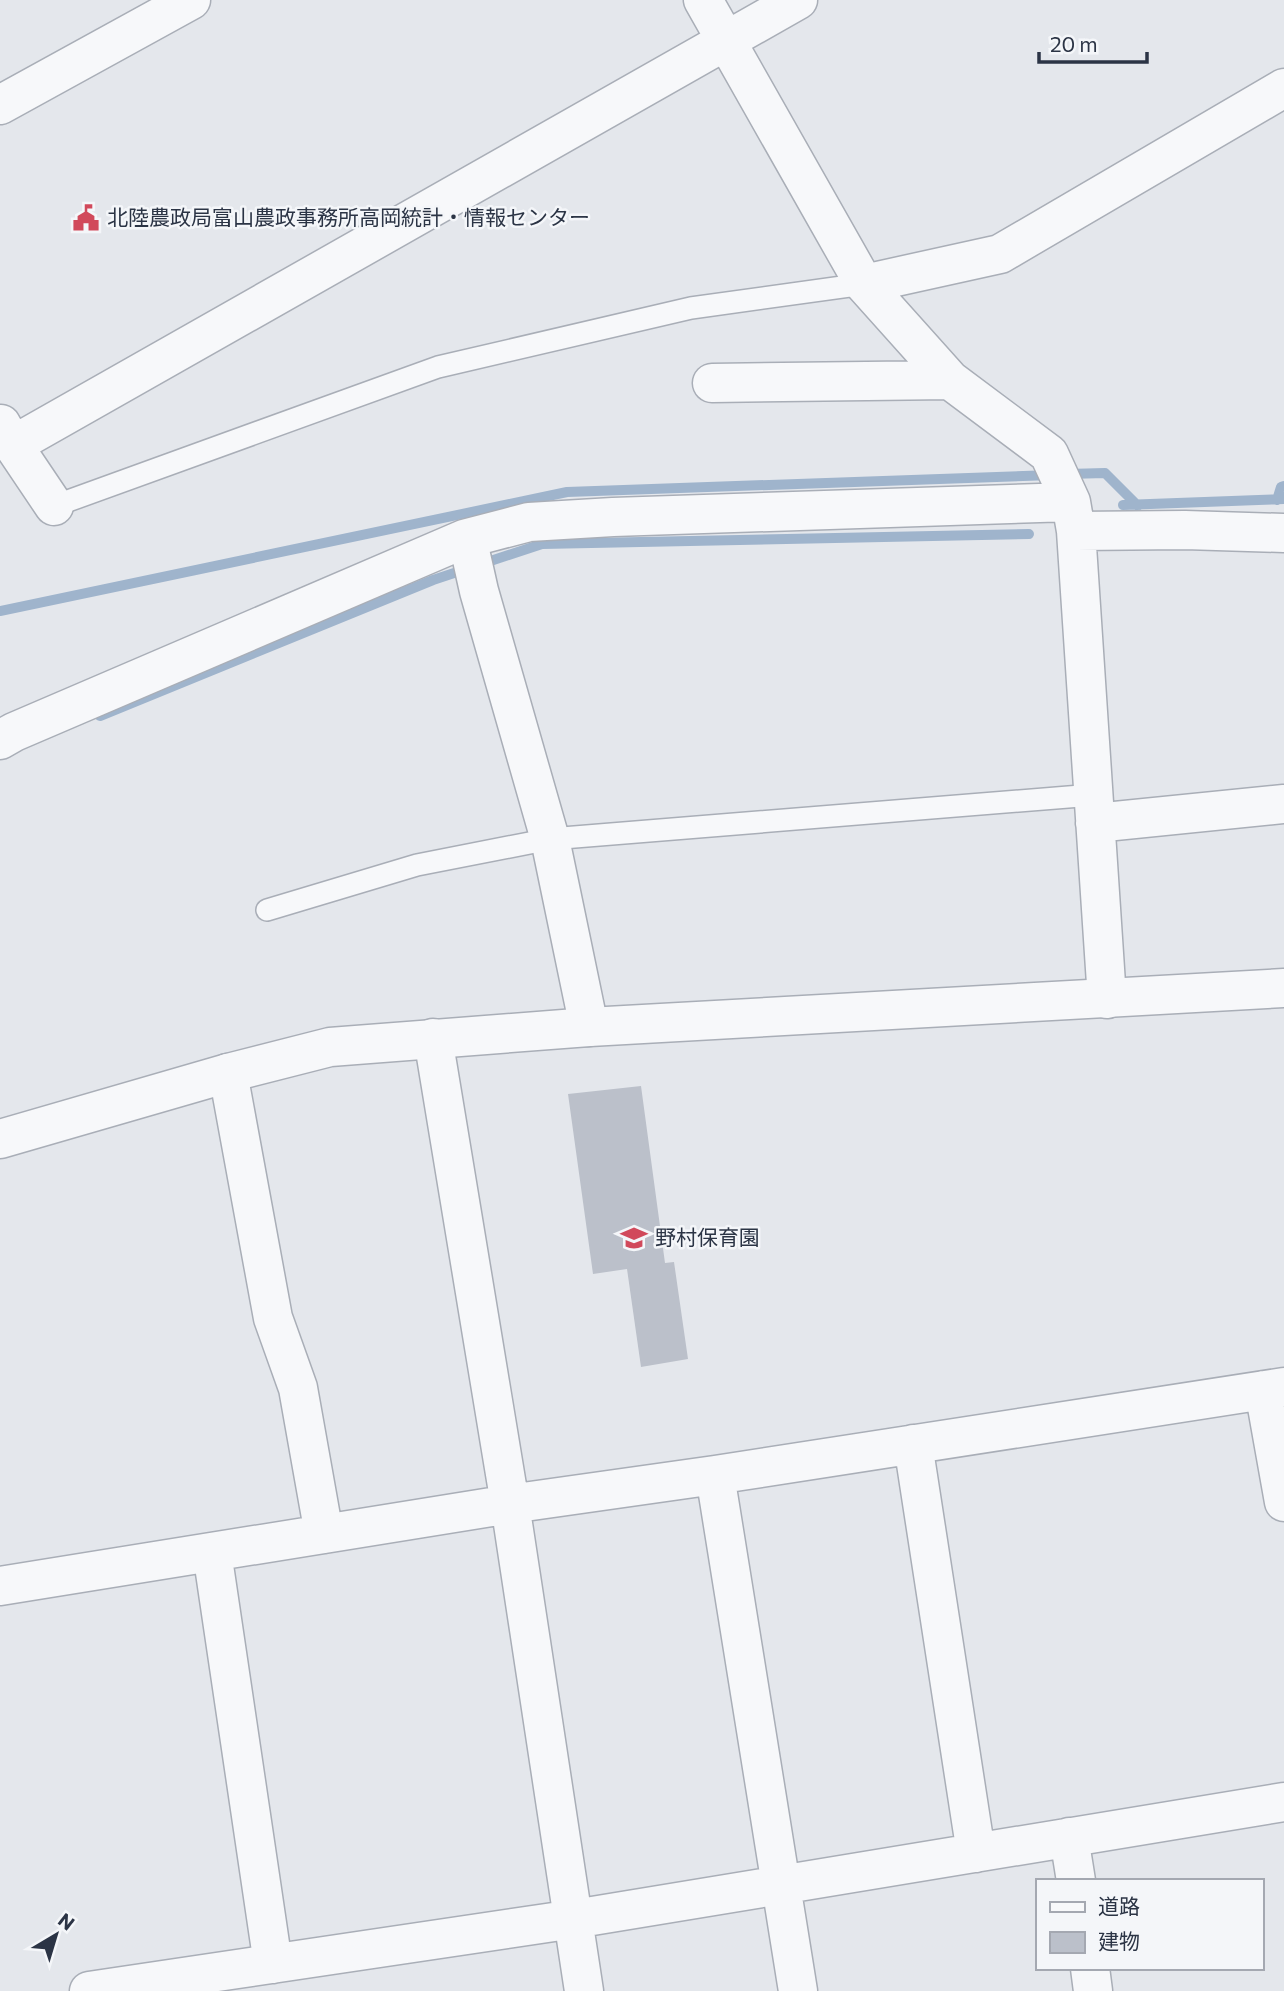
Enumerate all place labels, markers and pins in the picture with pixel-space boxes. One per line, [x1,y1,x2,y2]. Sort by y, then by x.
public building icon: 北陸農政局富山農政事務所高岡統計・情報センター [71,203,101,233]
place label: 北陸農政局富山農政事務所高岡統計・情報センター [107,204,590,229]
school or university icon: 野村保育園 [619,1223,649,1253]
place label: 野村保育園 [655,1224,760,1249]

